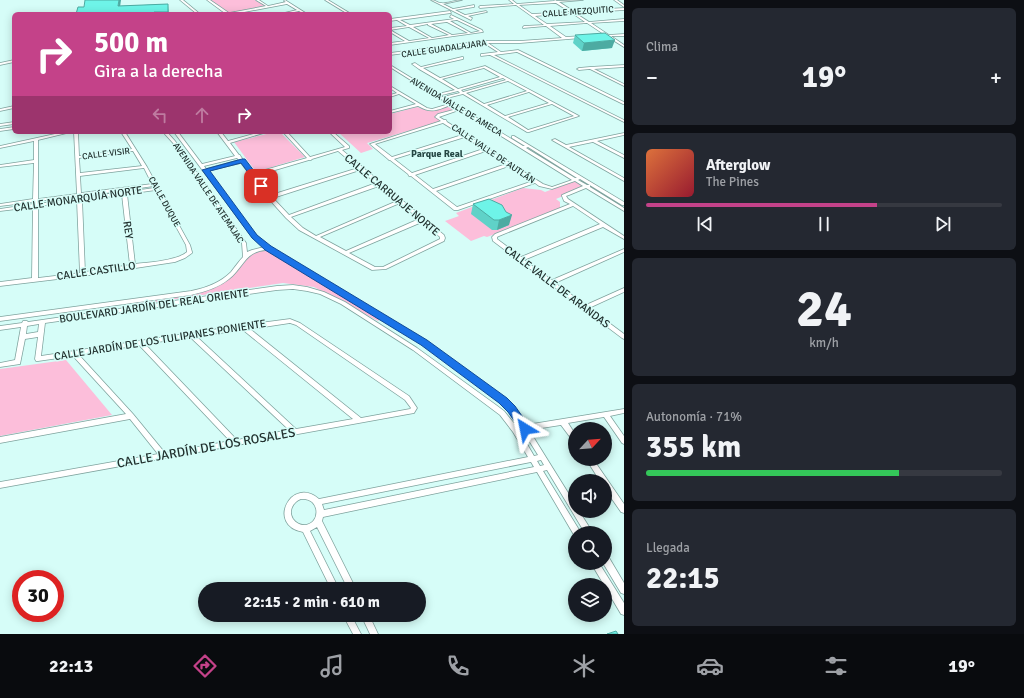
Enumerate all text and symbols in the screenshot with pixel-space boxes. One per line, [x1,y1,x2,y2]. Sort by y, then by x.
street label: CALLE MEZQUITIC [542,4,615,20]
text: 500 m [94,26,168,60]
icon: right [28,28,80,80]
street label: CALLE GUADALAJARA [401,37,488,60]
text: Clima [646,39,678,55]
text: 19° [802,59,846,96]
text: Gira a la derecha [94,60,223,82]
text: − [646,64,658,91]
text: + [990,64,1002,91]
street label: AVENIDA VALLE DE AMECA [408,75,504,139]
icon: left [149,104,171,126]
icon: ahead [191,104,213,126]
icon: right [233,104,255,126]
street label: CALLE VALLE DE AUTLÁN [449,120,538,186]
street label: AVENIDA VALLE DE ATEMAJAC [170,141,246,246]
street label: CALLE VISIR [81,146,131,162]
district label: Parque Real [411,148,463,160]
street label: CALLE CARRUAJE NORTE [342,151,442,239]
text: Afterglow [706,156,770,174]
pin [244,169,278,203]
text: The Pines [706,174,759,190]
street label: CALLE DUQUE [146,175,182,229]
icon: arrive [250,175,272,197]
street label: CALLE MONARQUÍA NORTE [13,183,143,214]
icon: previous [694,213,716,235]
icon: pause [813,213,835,235]
icon: next [932,213,954,235]
street label: REY [120,220,136,240]
street label: CALLE VALLE DE ARANDAS [502,243,612,331]
street label: CALLE CASTILLO [56,259,136,283]
text: 24 [796,277,852,341]
street label: BOULEVARD JARDÍN DEL REAL ORIENTE [58,285,250,326]
street label: CALLE JARDÍN DE LOS TULIPANES PONIENTE [53,316,267,363]
text: km/h [809,335,839,351]
position arrow [504,408,546,450]
text: Autonomía · 71% [646,409,742,425]
north arrow [568,422,612,466]
map controls [568,422,612,622]
street label: CALLE JARDÍN DE LOS ROSALES [116,424,296,472]
text: 355 km [646,429,741,466]
button: sound [568,474,612,518]
button: search [568,526,612,570]
text: Llegada [646,540,690,556]
text: 22:15 [646,560,720,597]
speed limit sign: 30 [12,570,64,622]
button: layers [568,578,612,622]
text: 22:15 · 2 min · 610 m [244,593,380,611]
icon: directions [191,652,219,680]
icon: music [318,652,346,680]
icon: phone [444,652,472,680]
icon: climate [570,652,598,680]
icon: car [696,652,724,680]
icon: filters [822,652,850,680]
text: 22:13 [49,655,93,677]
text: 19° [948,655,975,677]

